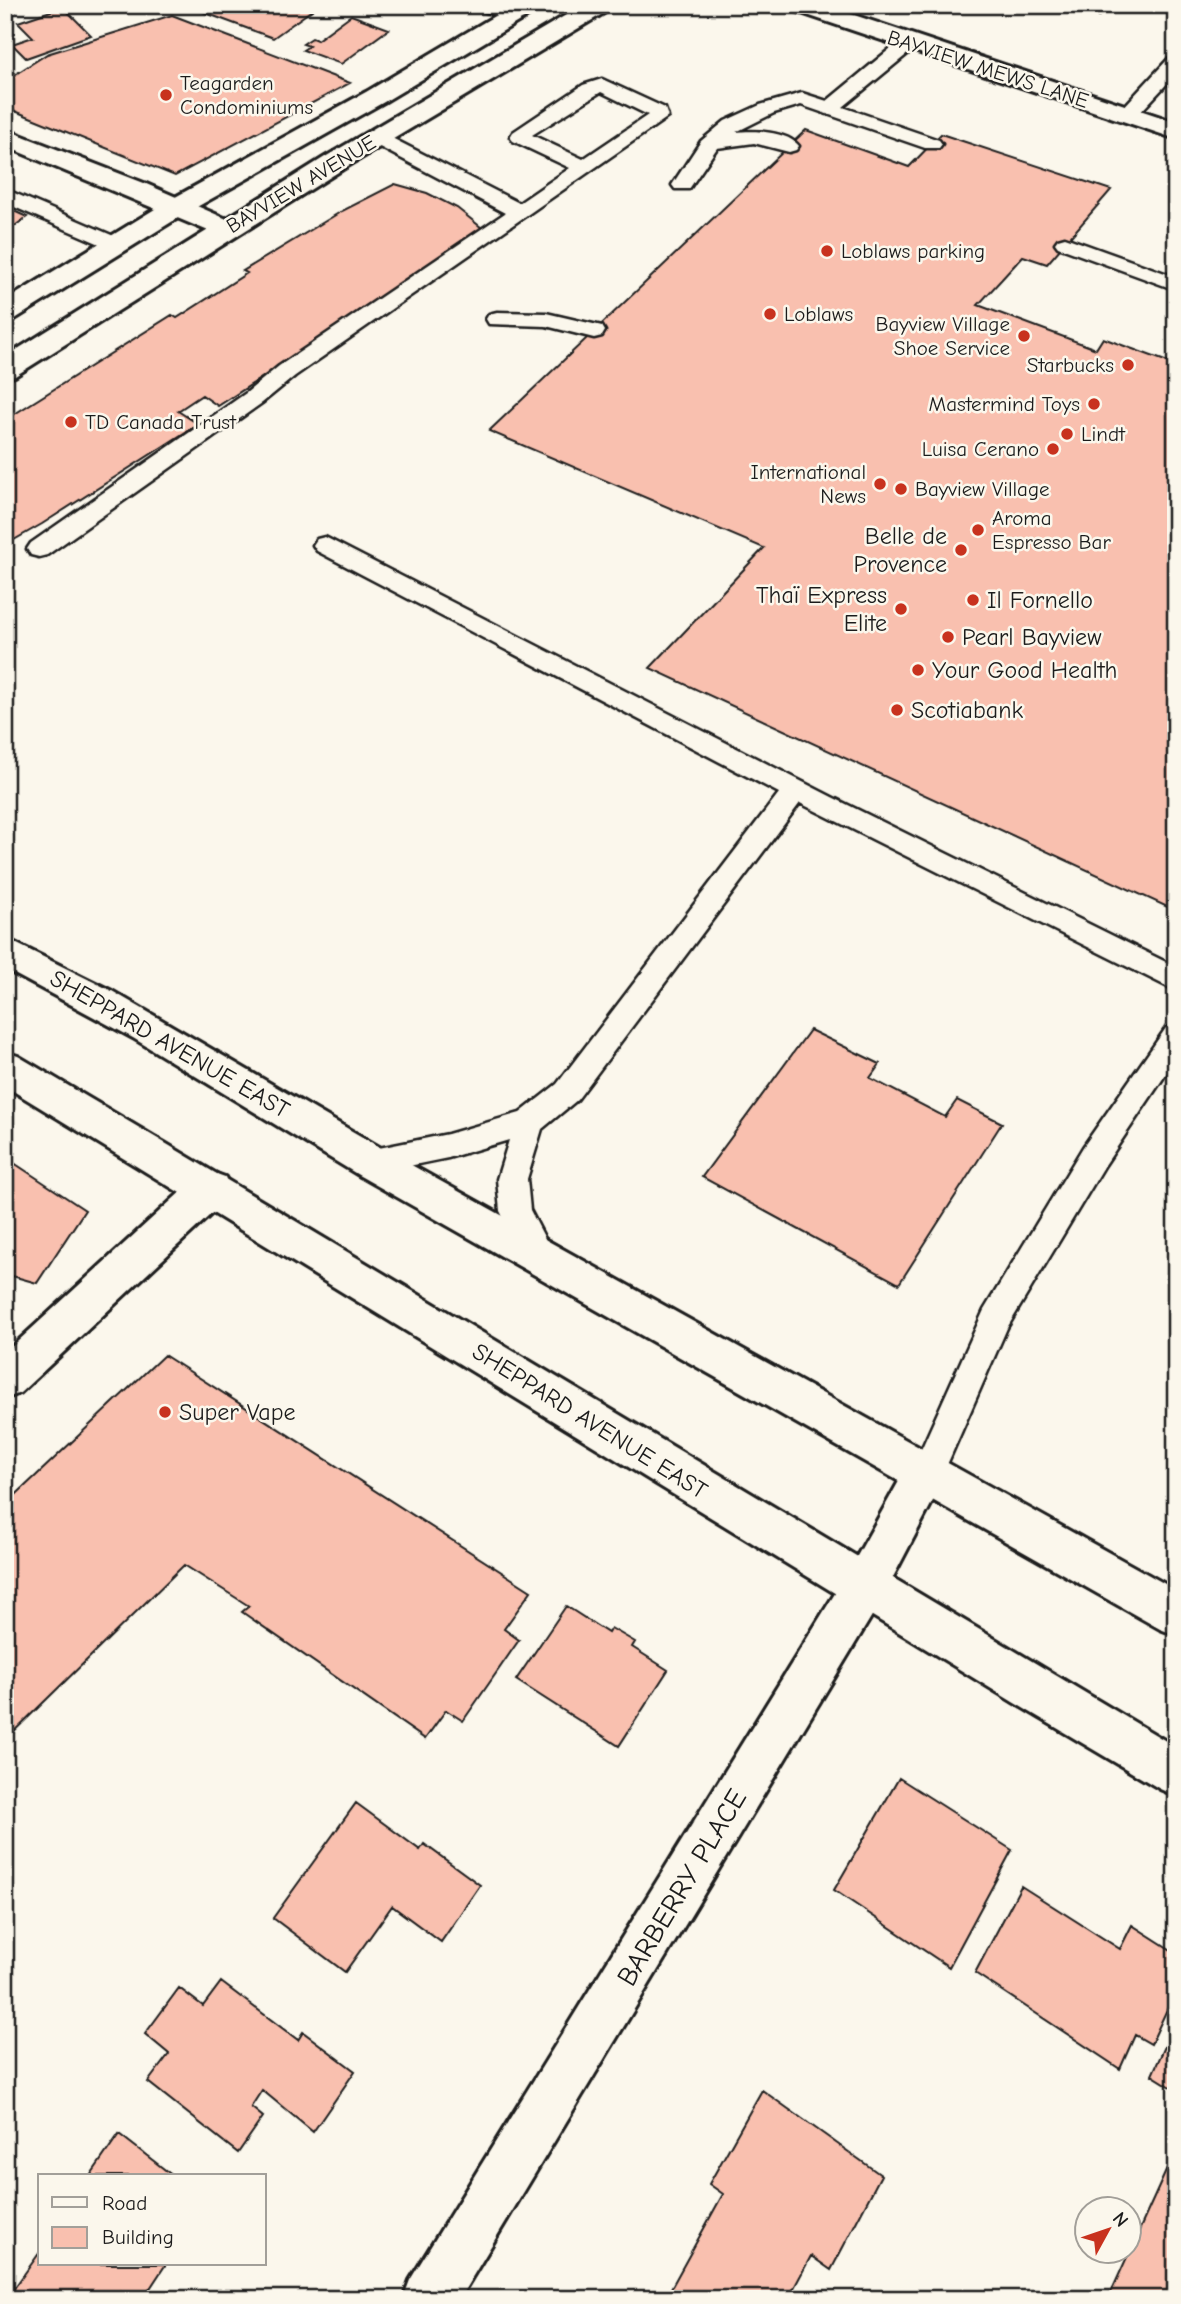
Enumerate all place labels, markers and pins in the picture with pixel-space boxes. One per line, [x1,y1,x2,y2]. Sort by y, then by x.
place label: Teagarden Condominiums [180,71,313,119]
marker: Teagarden Condominiums [158,87,174,103]
place label: Loblaws parking [841,239,985,263]
marker: Loblaws parking [819,243,835,259]
place label: Loblaws [784,302,853,326]
marker: Loblaws [762,306,778,322]
place label: Bayview Village Shoe Service [875,312,1010,360]
marker: Bayview Village Shoe Service [1016,328,1032,344]
place label: Starbucks [1027,353,1114,377]
marker: Starbucks [1120,357,1136,373]
place label: Mastermind Toys [929,392,1080,416]
marker: Mastermind Toys [1086,396,1102,412]
place label: TD Canada Trust [85,410,237,434]
marker: TD Canada Trust [63,414,79,430]
place label: Lindt [1081,422,1126,446]
marker: Lindt [1059,426,1075,442]
place label: Luisa Cerano [922,437,1039,461]
marker: Luisa Cerano [1045,441,1061,457]
place label: International News [751,460,866,508]
marker: International News [872,476,888,492]
place label: Bayview Village [915,477,1050,501]
marker: Bayview Village [893,481,909,497]
place label: Aroma Espresso Bar [992,506,1111,554]
place label: Belle de Provence [854,522,947,578]
marker: Aroma Espresso Bar [970,522,986,538]
marker: Belle de Provence [953,542,969,558]
place label: Thaï Express Elite [756,581,887,637]
place label: Il Fornello [987,586,1093,614]
marker: Il Fornello [965,592,981,608]
marker: Thaï Express Elite [893,601,909,617]
place label: Pearl Bayview [962,623,1102,651]
marker: Pearl Bayview [940,629,956,645]
place label: Your Good Health [932,656,1117,684]
marker: Your Good Health [910,662,926,678]
place label: Scotiabank [911,696,1023,724]
marker: Scotiabank [889,702,905,718]
place label: Super Vape [179,1398,295,1426]
marker: Super Vape [157,1404,173,1420]

